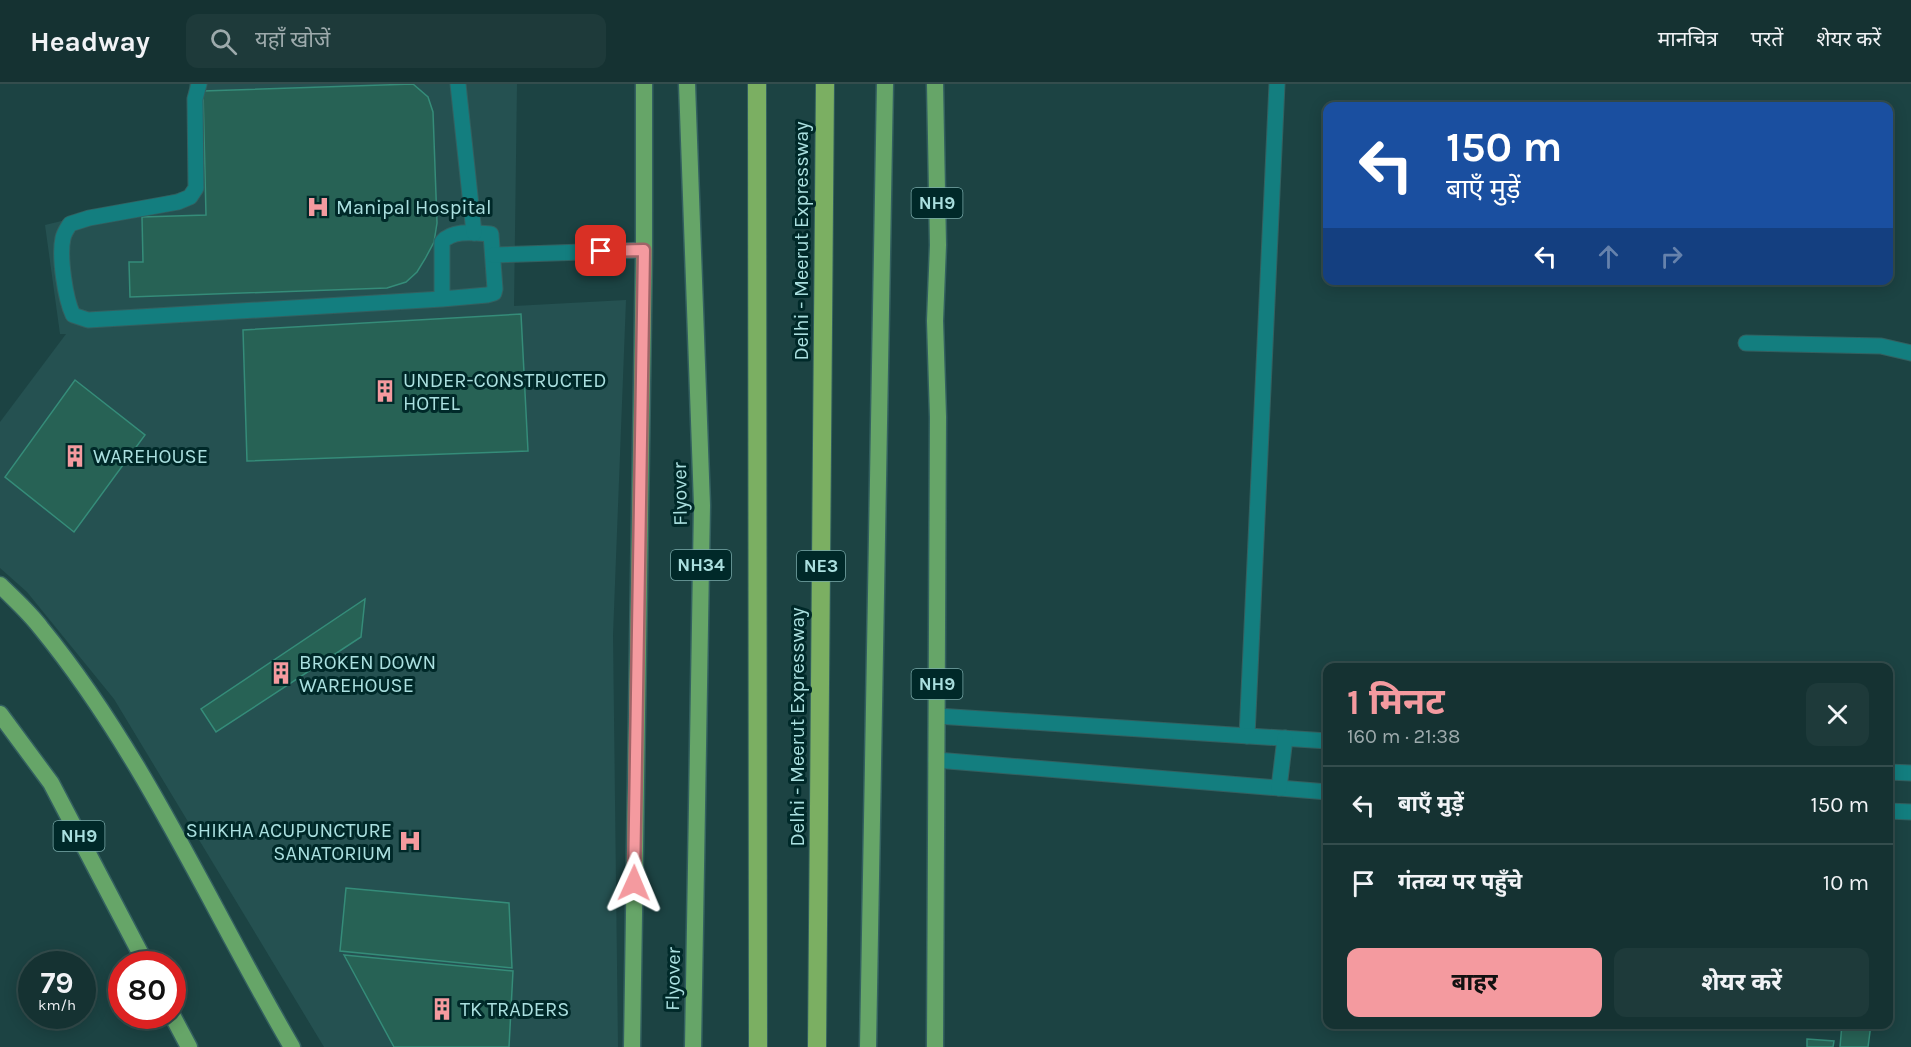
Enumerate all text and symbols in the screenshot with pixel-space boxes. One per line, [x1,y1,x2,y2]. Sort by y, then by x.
search box [186,14,606,68]
text: Headway [30,25,150,58]
icon: search [207,25,240,58]
text: यहाँ खोजें [255,27,330,53]
text: मानचित्र [1658,27,1718,51]
text: परतें [1751,27,1783,51]
text: शेयर करें [1816,27,1881,51]
street label: Delhi - Meerut Expressway [790,121,813,361]
text: 150 m [1446,122,1562,172]
icon: left [1347,126,1425,204]
text: बाएँ मुड़ें [1446,173,1520,205]
road number: NH9 [912,188,962,218]
hospital icon: Manipal Hospital [305,194,331,220]
place label: Manipal Hospital [336,196,492,219]
pin [575,225,626,276]
icon: arrive [584,234,617,267]
icon: left [1529,240,1562,273]
icon: ahead [1592,240,1625,273]
icon: right [1655,240,1688,273]
place label: UNDER-CONSTRUCTED HOTEL [403,369,606,415]
building icon: UNDER-CONSTRUCTED HOTEL [372,378,398,404]
building icon: WAREHOUSE [62,443,88,469]
place label: WAREHOUSE [93,445,208,468]
street label: Flyover [668,461,692,526]
road number: NH34 [671,550,731,580]
road number: NE3 [797,551,845,581]
street label: Delhi - Meerut Expressway [786,607,809,847]
place label: BROKEN DOWN WAREHOUSE [299,651,436,697]
building icon: BROKEN DOWN WAREHOUSE [268,660,294,686]
road number: NH9 [912,669,962,699]
text: 1 मिनट [1347,681,1445,723]
button: close [1806,683,1869,746]
text: 160 m · 21:38 [1347,725,1460,748]
icon: left [1347,789,1380,822]
text: बाएँ मुड़ें [1398,791,1464,817]
text: 150 m [1810,792,1869,818]
place label: SHIKHA ACUPUNCTURE SANATORIUM [186,819,392,865]
road number: NH9 [54,821,104,851]
hospital icon: SHIKHA ACUPUNCTURE SANATORIUM [397,828,423,854]
position arrow [602,851,666,915]
icon: arrive [1347,867,1380,900]
text: गंतव्य पर पहुँचे [1398,869,1522,895]
text: 10 m [1823,870,1869,896]
street label: Flyover [661,946,685,1011]
button: बाहर [1347,948,1602,1017]
button: शेयर करें [1614,948,1869,1017]
speed limit sign: 80 [108,951,186,1029]
text: 79 [40,965,74,1001]
text: km/h [38,996,76,1014]
building icon: TK TRADERS [429,996,455,1022]
place label: TK TRADERS [460,998,569,1021]

